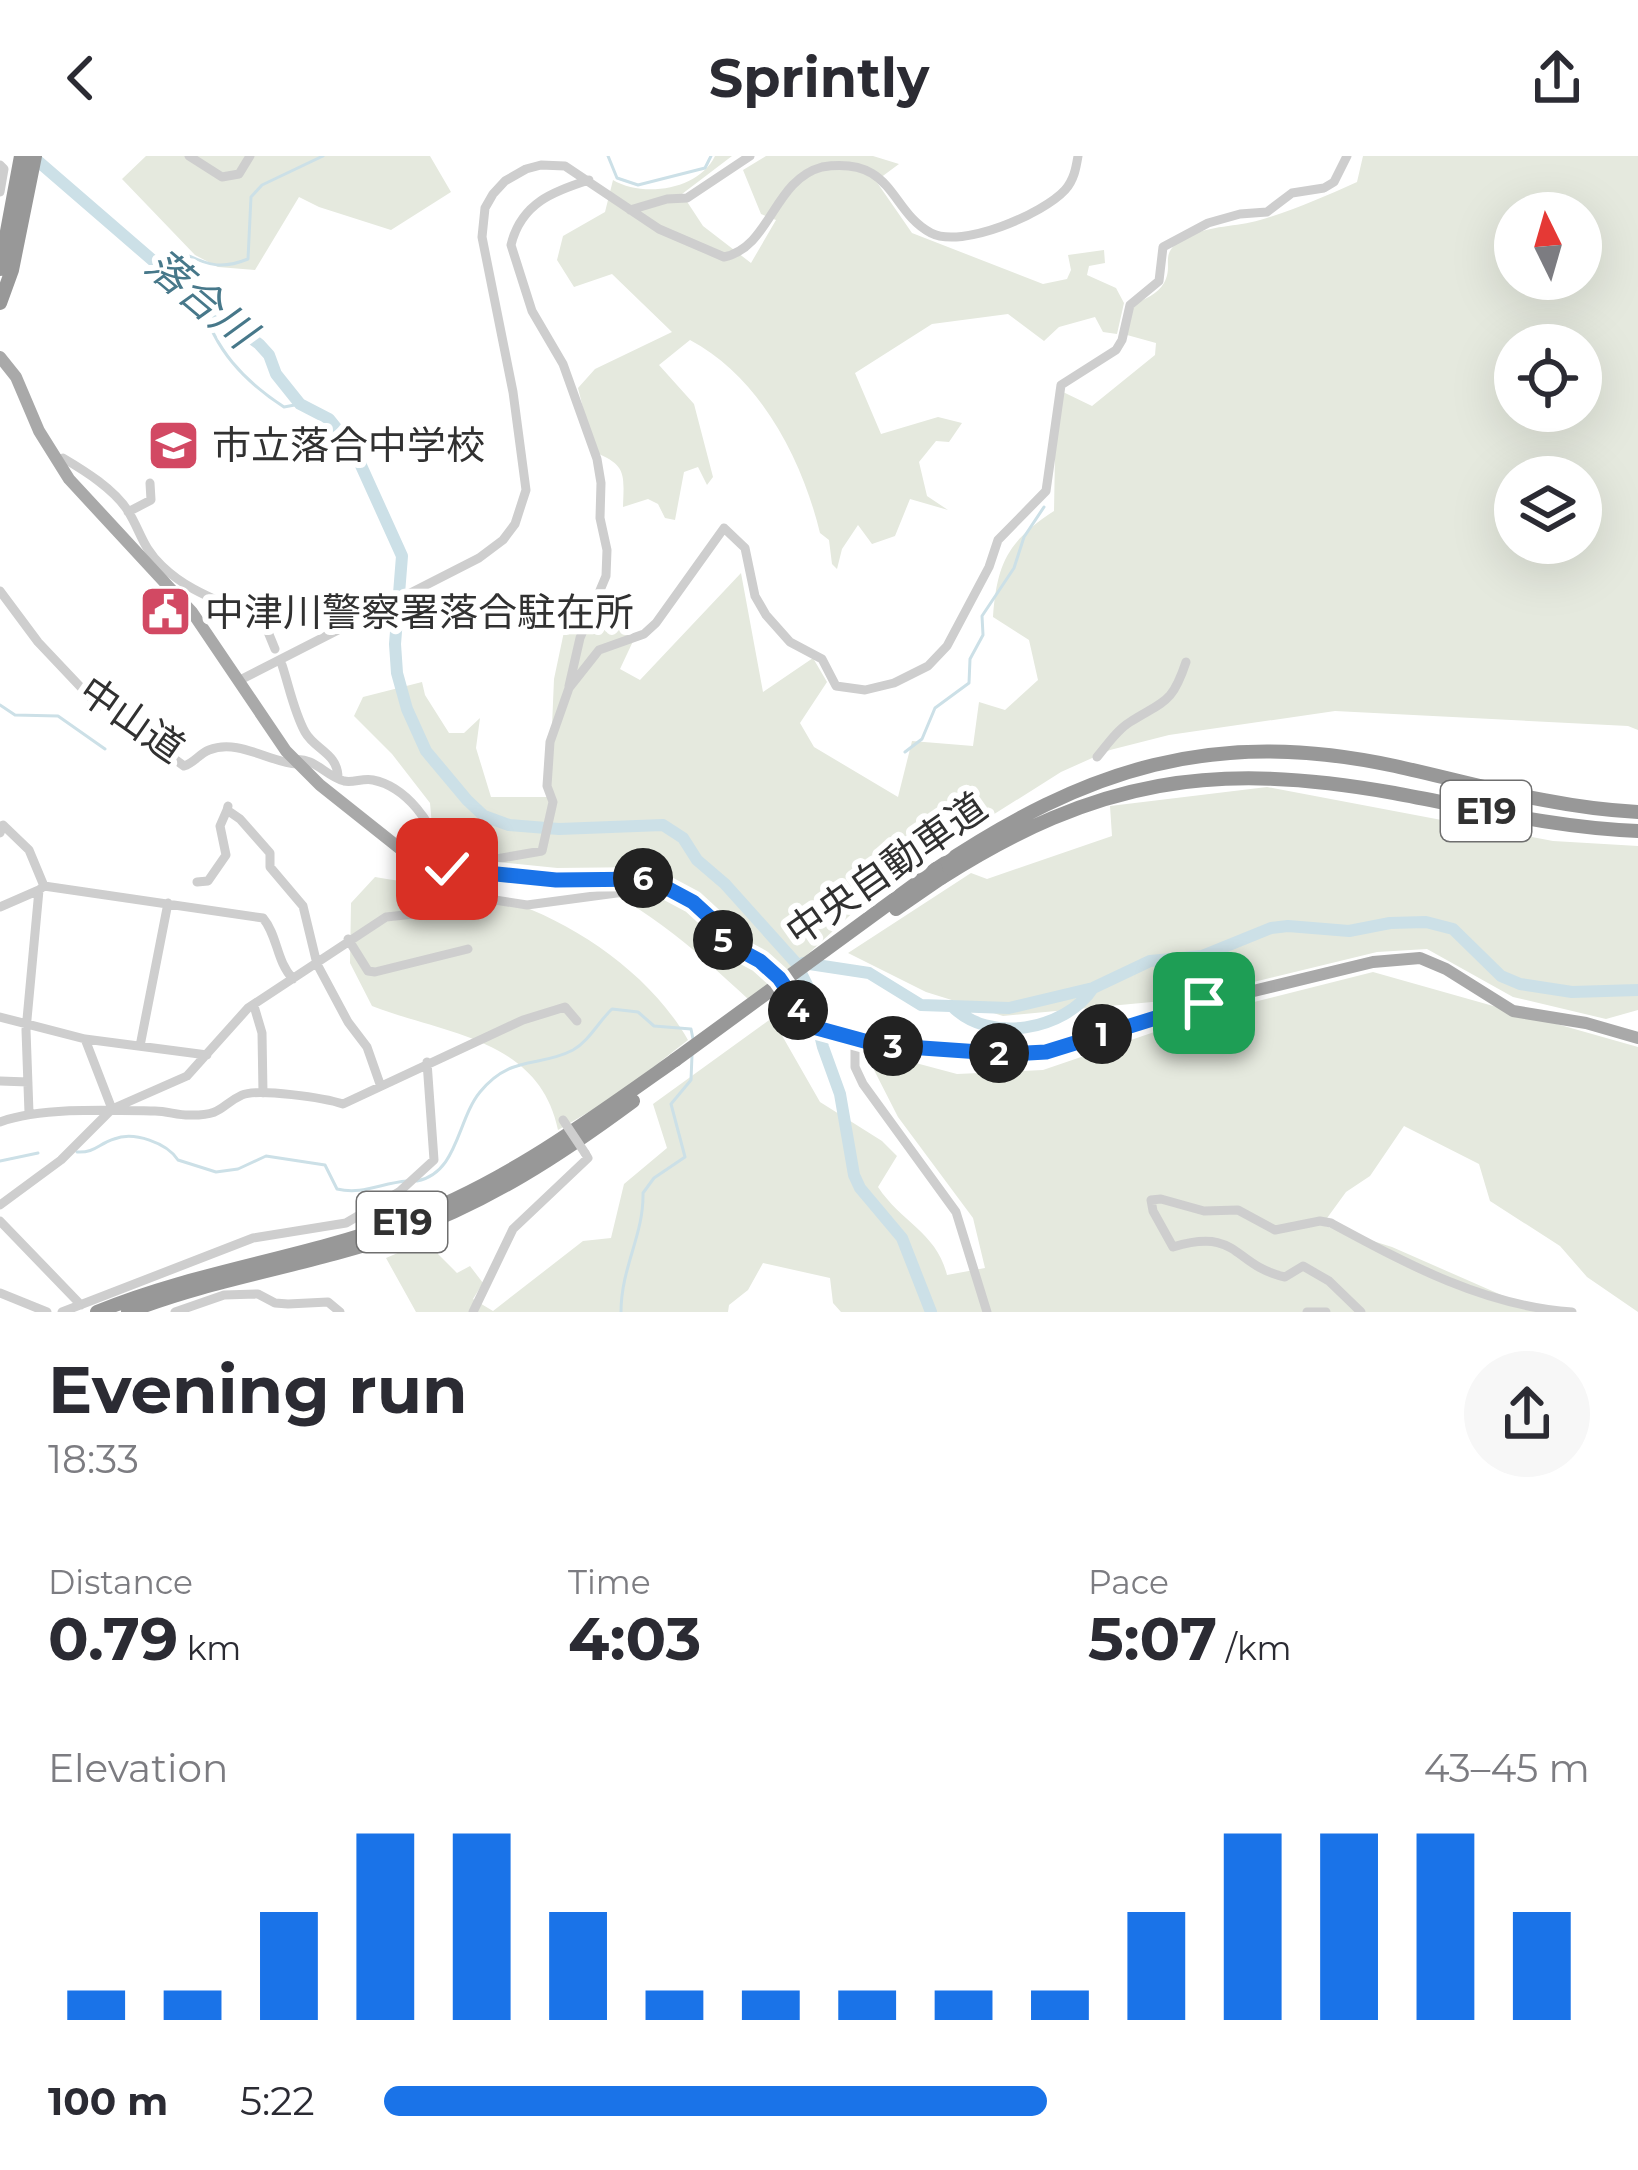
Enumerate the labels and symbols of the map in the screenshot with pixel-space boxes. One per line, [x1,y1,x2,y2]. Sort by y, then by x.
north arrow [1494,192,1602,300]
water label: 落合川 [136,238,269,361]
school or university icon: 市立落合中学校 [145,417,201,473]
place label: 市立落合中学校 [212,421,485,469]
public building icon: 中津川警察署落合駐在所 [138,584,194,640]
place label: 中津川警察署落合駐在所 [205,588,634,636]
street label: 中山道 [70,666,194,772]
road number: E19 [1441,781,1531,841]
street label: 中央自動車道 [776,782,996,956]
pin [396,818,498,920]
pin: 6 [613,848,673,908]
pin: 5 [693,910,753,970]
pin [1153,952,1255,1054]
pin: 4 [768,980,828,1040]
pin: 1 [1072,1004,1132,1064]
pin: 3 [863,1016,923,1076]
pin: 2 [969,1023,1029,1083]
road number: E19 [357,1192,447,1252]

